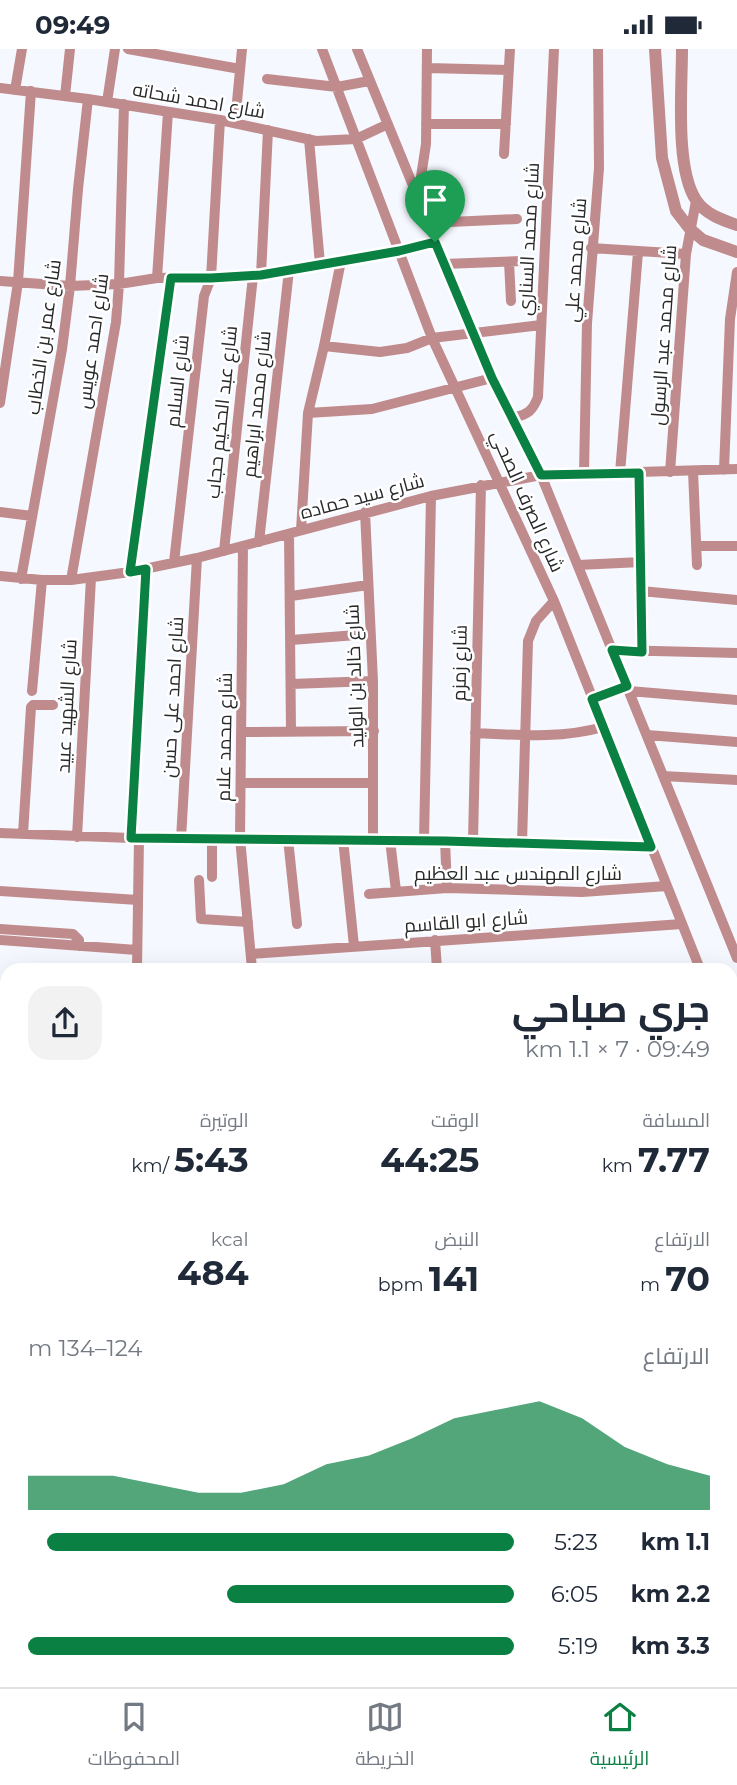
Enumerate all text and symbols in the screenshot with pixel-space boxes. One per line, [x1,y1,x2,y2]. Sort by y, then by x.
text: 09:49 [35,9,110,41]
street label: شارع احمد شحاته [130,78,267,125]
street label: شارع محمد السناري [513,162,547,316]
pin [405,170,465,242]
icon: arrive [416,181,454,219]
street label: شارع محمد علي [560,197,594,323]
street label: شارع محمد عبد الرسول [646,244,683,426]
street label: شارع عمر بن الخطاب [21,258,68,416]
street label: شارع احمد عويس [72,272,115,410]
street label: شارع عبد الحكيم حجاب [201,324,244,500]
street label: شارع محمد ابراهيم [237,329,278,479]
street label: شارع السلام [161,334,196,429]
street label: شارع الصرف الصحي [483,427,569,577]
street label: شارع سيد حماده [298,469,427,526]
street label: شارع خالد بن الوليد [340,604,371,748]
street label: شارع احمد على حسن [157,616,190,778]
street label: شارع زمزم [447,625,474,702]
street label: شارع الشهيد عبيد [52,638,83,774]
street label: شارع محمد علام [212,672,239,802]
street label: شارع المهندس عبد العظيم [414,862,622,887]
street label: شارع ابو القاسم [403,906,529,939]
text: جري صباحي [512,985,710,1032]
button: share [28,986,102,1060]
text: 09:49 · 7 × 1.1 km [525,1035,710,1063]
text: الوتيرة [200,1109,249,1132]
text: الوقت [431,1109,479,1132]
text: المسافة [642,1109,710,1132]
text: 5:43 [174,1138,249,1181]
text: 44:25 [380,1138,479,1181]
text: 7.77 [638,1138,710,1181]
text: /km [131,1154,174,1177]
text: km [602,1154,638,1177]
text: kcal [211,1228,249,1251]
text: النبض [435,1228,479,1251]
text: الارتفاع [654,1228,710,1251]
text: 484 [177,1251,249,1294]
text: 141 [429,1257,479,1300]
text: 70 [665,1257,710,1300]
text: bpm [378,1273,429,1296]
text: m [640,1273,665,1296]
text: 124–134 m [28,1334,142,1362]
text: الارتفاع [643,1342,710,1370]
text: 5:23 [554,1528,598,1556]
text: 1.1 km [641,1528,710,1556]
text: 6:05 [551,1580,598,1608]
text: 2.2 km [631,1580,710,1608]
text: 5:19 [558,1632,598,1660]
text: 3.3 km [631,1632,710,1660]
tab: المحفوظات [88,1698,180,1776]
tab: الخريطة [355,1698,415,1776]
tab: الرئيسية [590,1698,649,1776]

